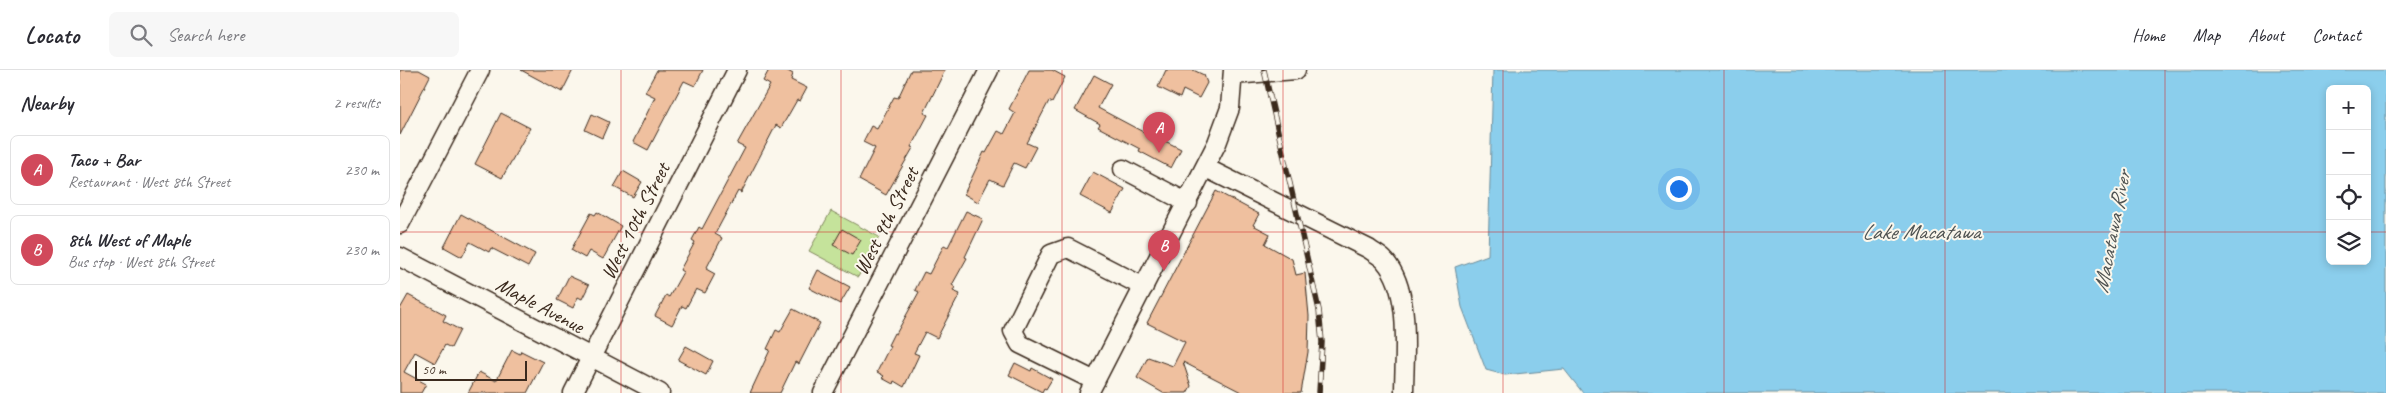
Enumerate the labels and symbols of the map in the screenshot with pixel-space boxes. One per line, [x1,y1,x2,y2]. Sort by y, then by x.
pin: A [1143,112,1175,153]
street label: West 10th Street [595,157,676,284]
street label: West 9th Street [848,161,925,279]
water label: Macatawa River [2087,166,2138,295]
your location [1666,176,1692,202]
water label: Lake Macatawa [1862,218,1983,246]
pin: B [1148,230,1180,271]
street label: Maple Avenue [492,271,589,340]
scale bar [415,358,528,381]

